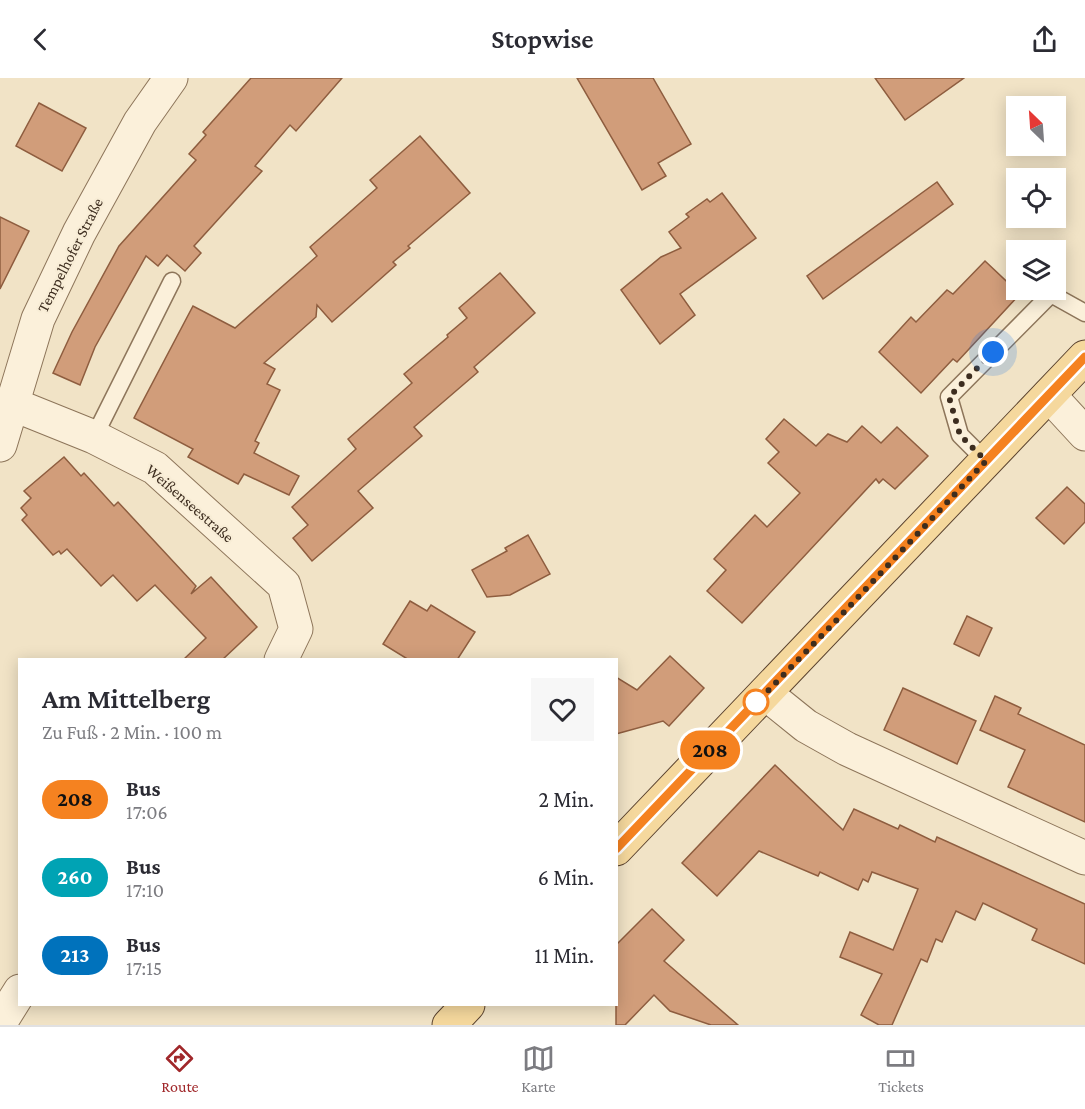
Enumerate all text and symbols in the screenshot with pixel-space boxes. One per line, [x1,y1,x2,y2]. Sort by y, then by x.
icon: back [24,23,57,56]
icon: share [1028,23,1061,56]
text: Stopwise [491,24,594,54]
north arrow [1006,96,1066,156]
map controls [1006,96,1066,300]
button: locate [1006,168,1066,228]
street label: Tempelhofer Straße [34,195,107,315]
button: layers [1006,240,1066,300]
your location [978,337,1008,367]
street label: Weißenseestraße [143,460,237,546]
button: heart [531,678,594,741]
text: Am Mittelberg [42,683,211,714]
unlabelled marker [743,689,769,715]
text: Zu Fuß · 2 Min. · 100 m [42,721,222,743]
line badge: 208 [676,730,744,770]
text: 208 [692,738,728,762]
text: Bus [126,776,160,801]
text: 208 [57,787,93,811]
text: 2 Min. [539,787,594,812]
text: 17:06 [126,801,168,823]
text: Bus [126,854,160,879]
text: 260 [58,865,92,889]
text: 6 Min. [538,865,594,890]
text: 17:10 [126,879,164,901]
text: Bus [126,932,160,957]
text: 213 [61,943,89,967]
text: 11 Min. [534,943,594,968]
text: 17:15 [126,957,162,979]
tab: Route [161,1042,199,1095]
tab: Karte [521,1042,556,1095]
tab: Tickets [878,1042,924,1095]

